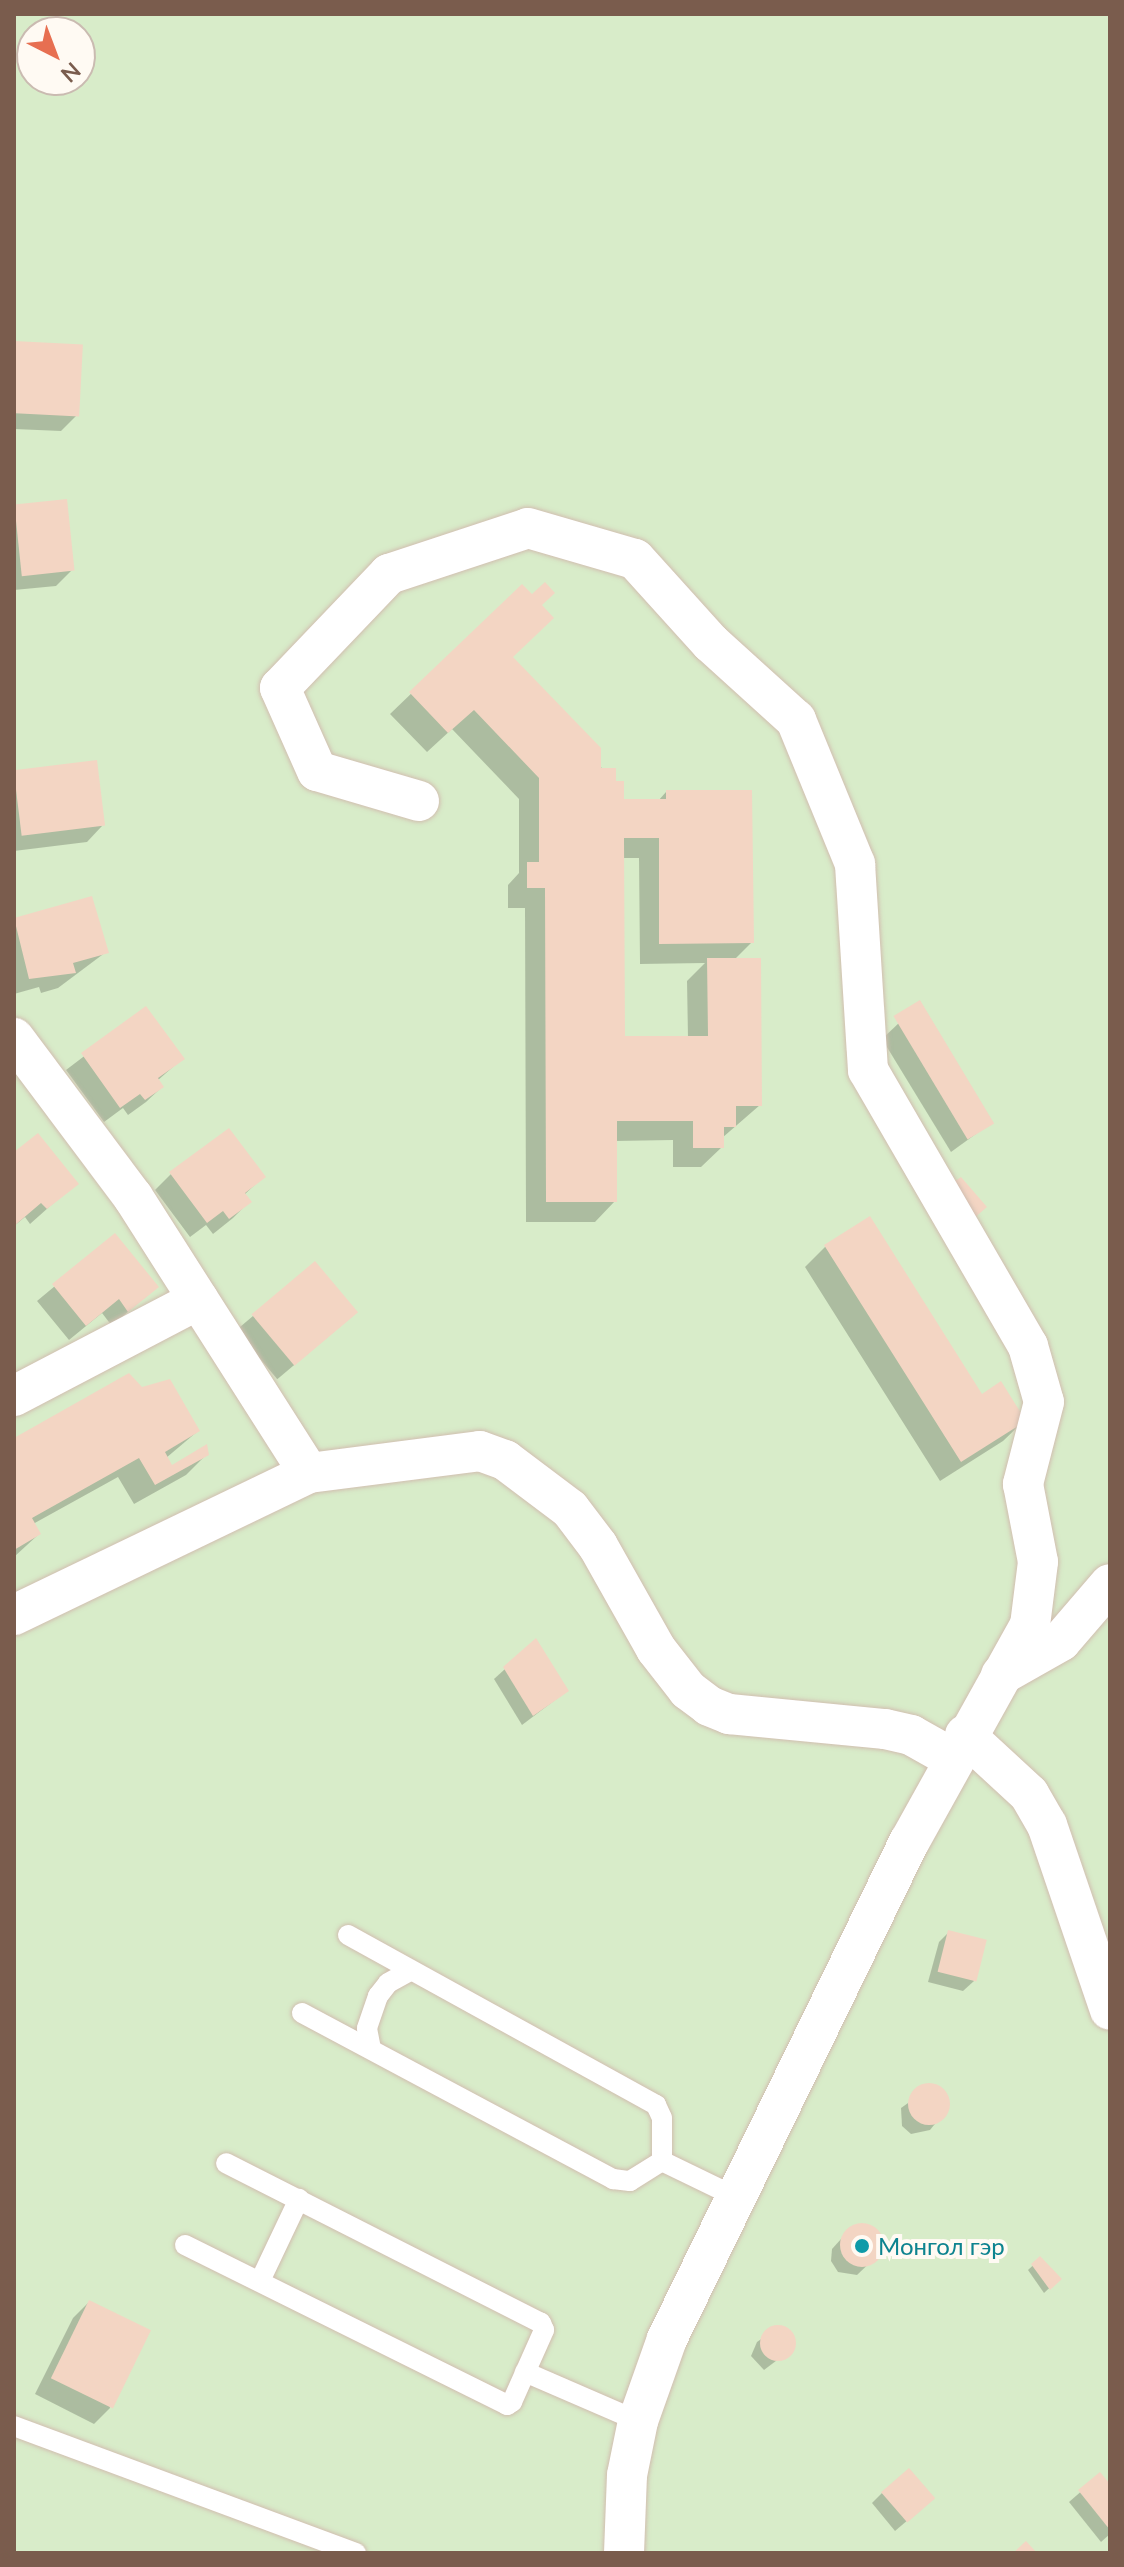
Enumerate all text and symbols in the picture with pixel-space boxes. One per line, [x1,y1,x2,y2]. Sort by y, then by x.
north arrow [16,16,96,96]
text: N [56,57,86,88]
place label: Монгол гэр [878,2232,1005,2260]
marker: Монгол гэр [853,2237,871,2255]

